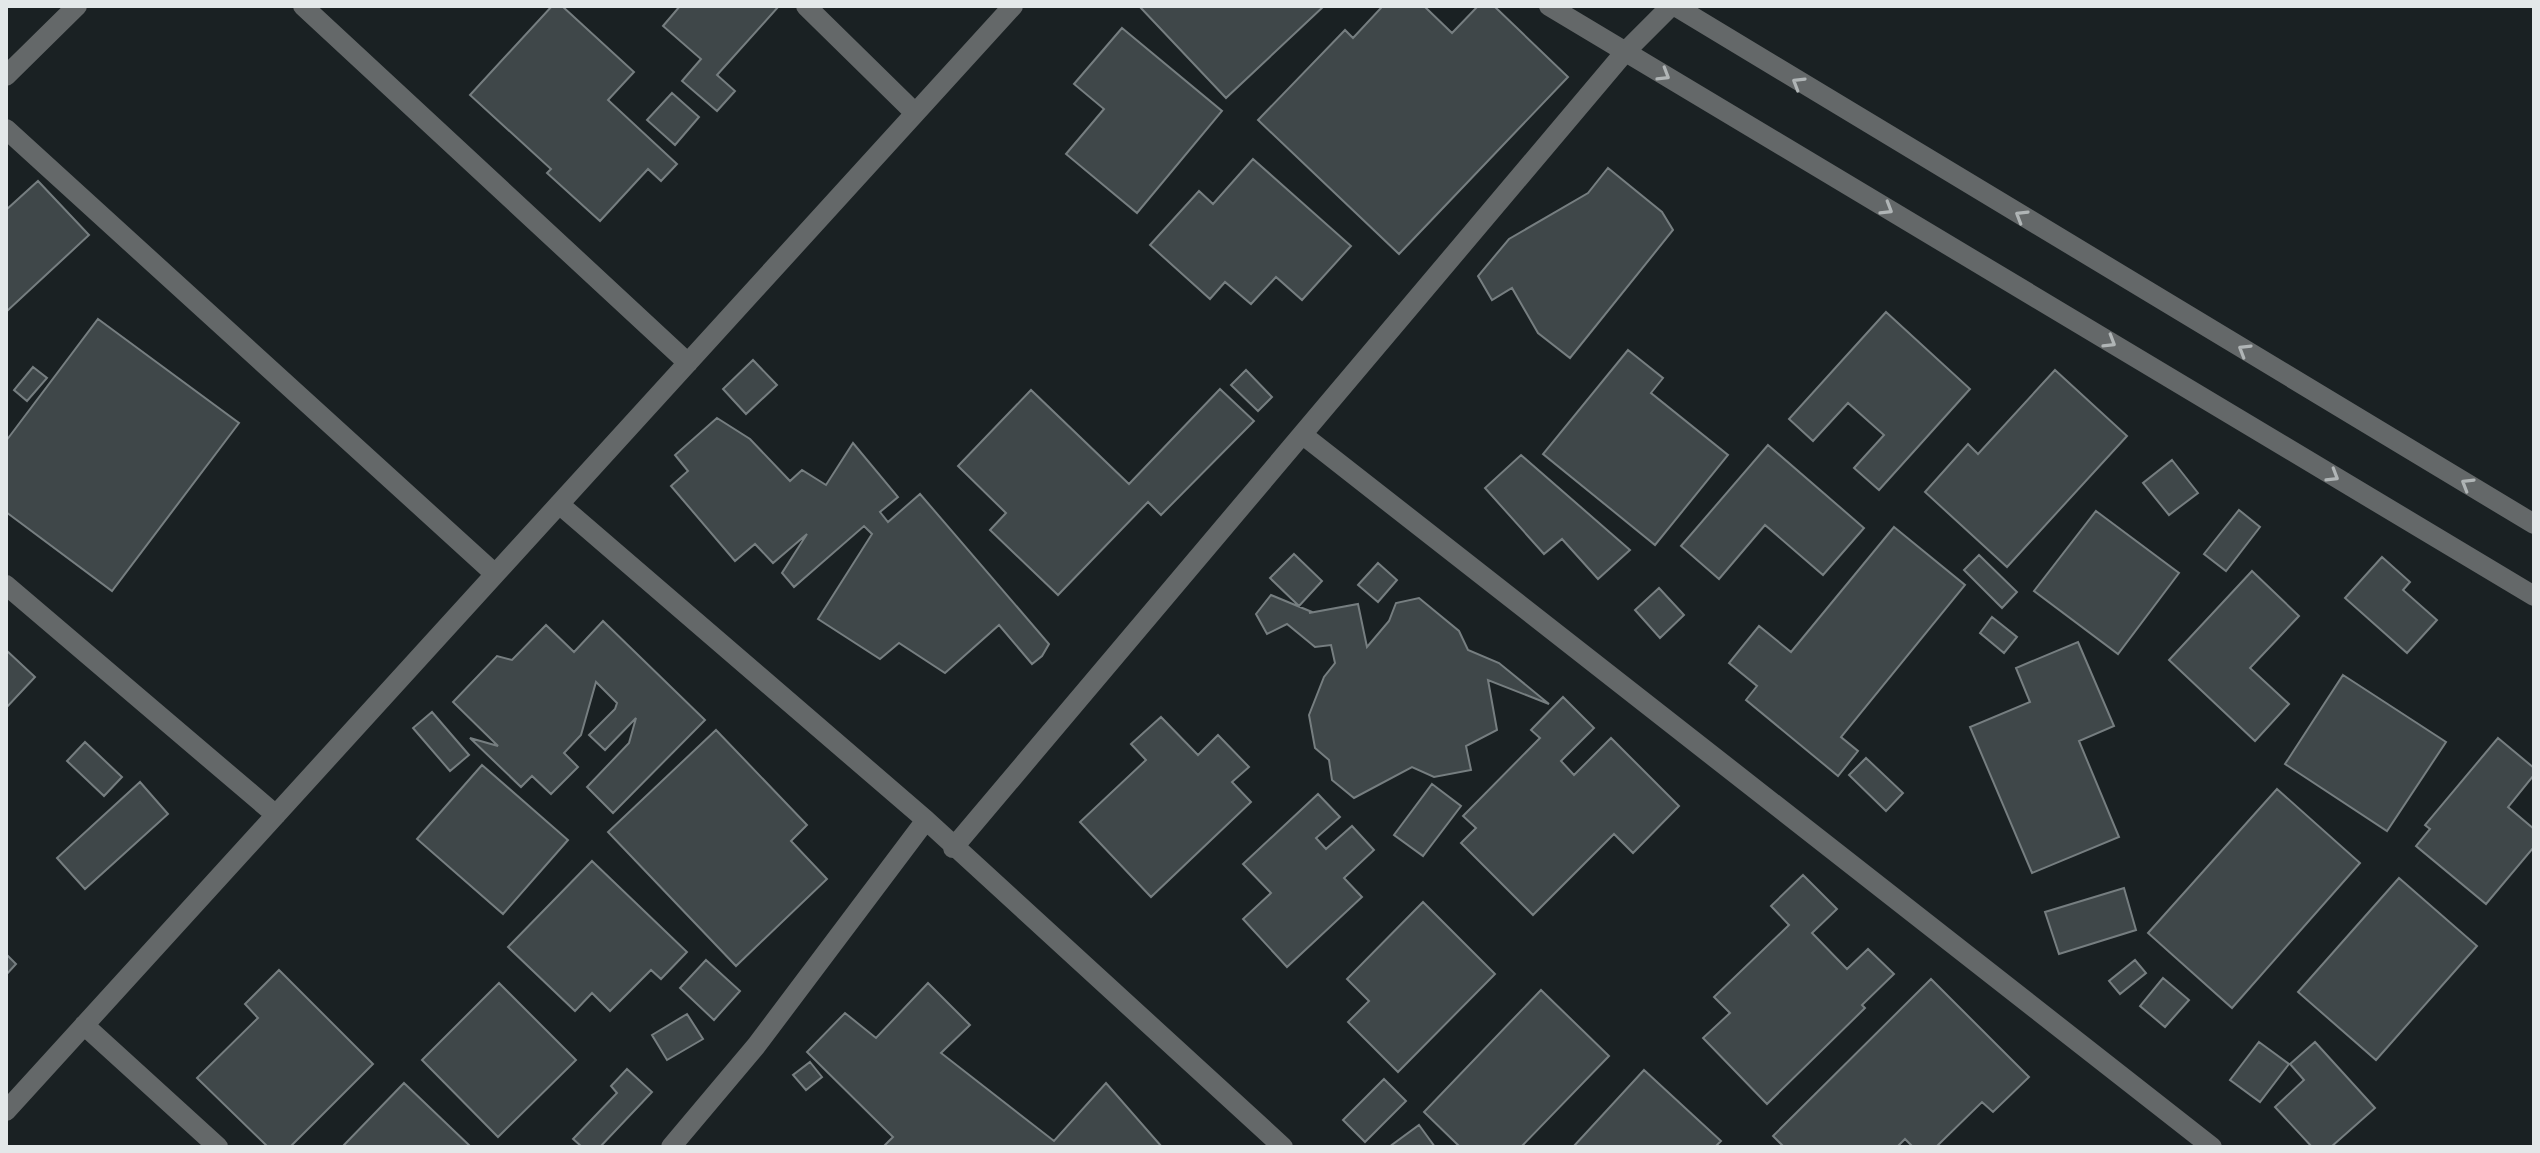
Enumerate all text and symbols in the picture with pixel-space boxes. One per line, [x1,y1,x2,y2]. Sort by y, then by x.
one-way arrow [1655,66,1670,81]
one-way arrow [1792,77,1807,92]
one-way arrow [1878,199,1893,215]
one-way arrow [2015,210,2030,226]
one-way arrow [2101,332,2116,348]
one-way arrow [2238,344,2253,360]
one-way arrow [2324,466,2339,481]
one-way arrow [2461,478,2476,493]

